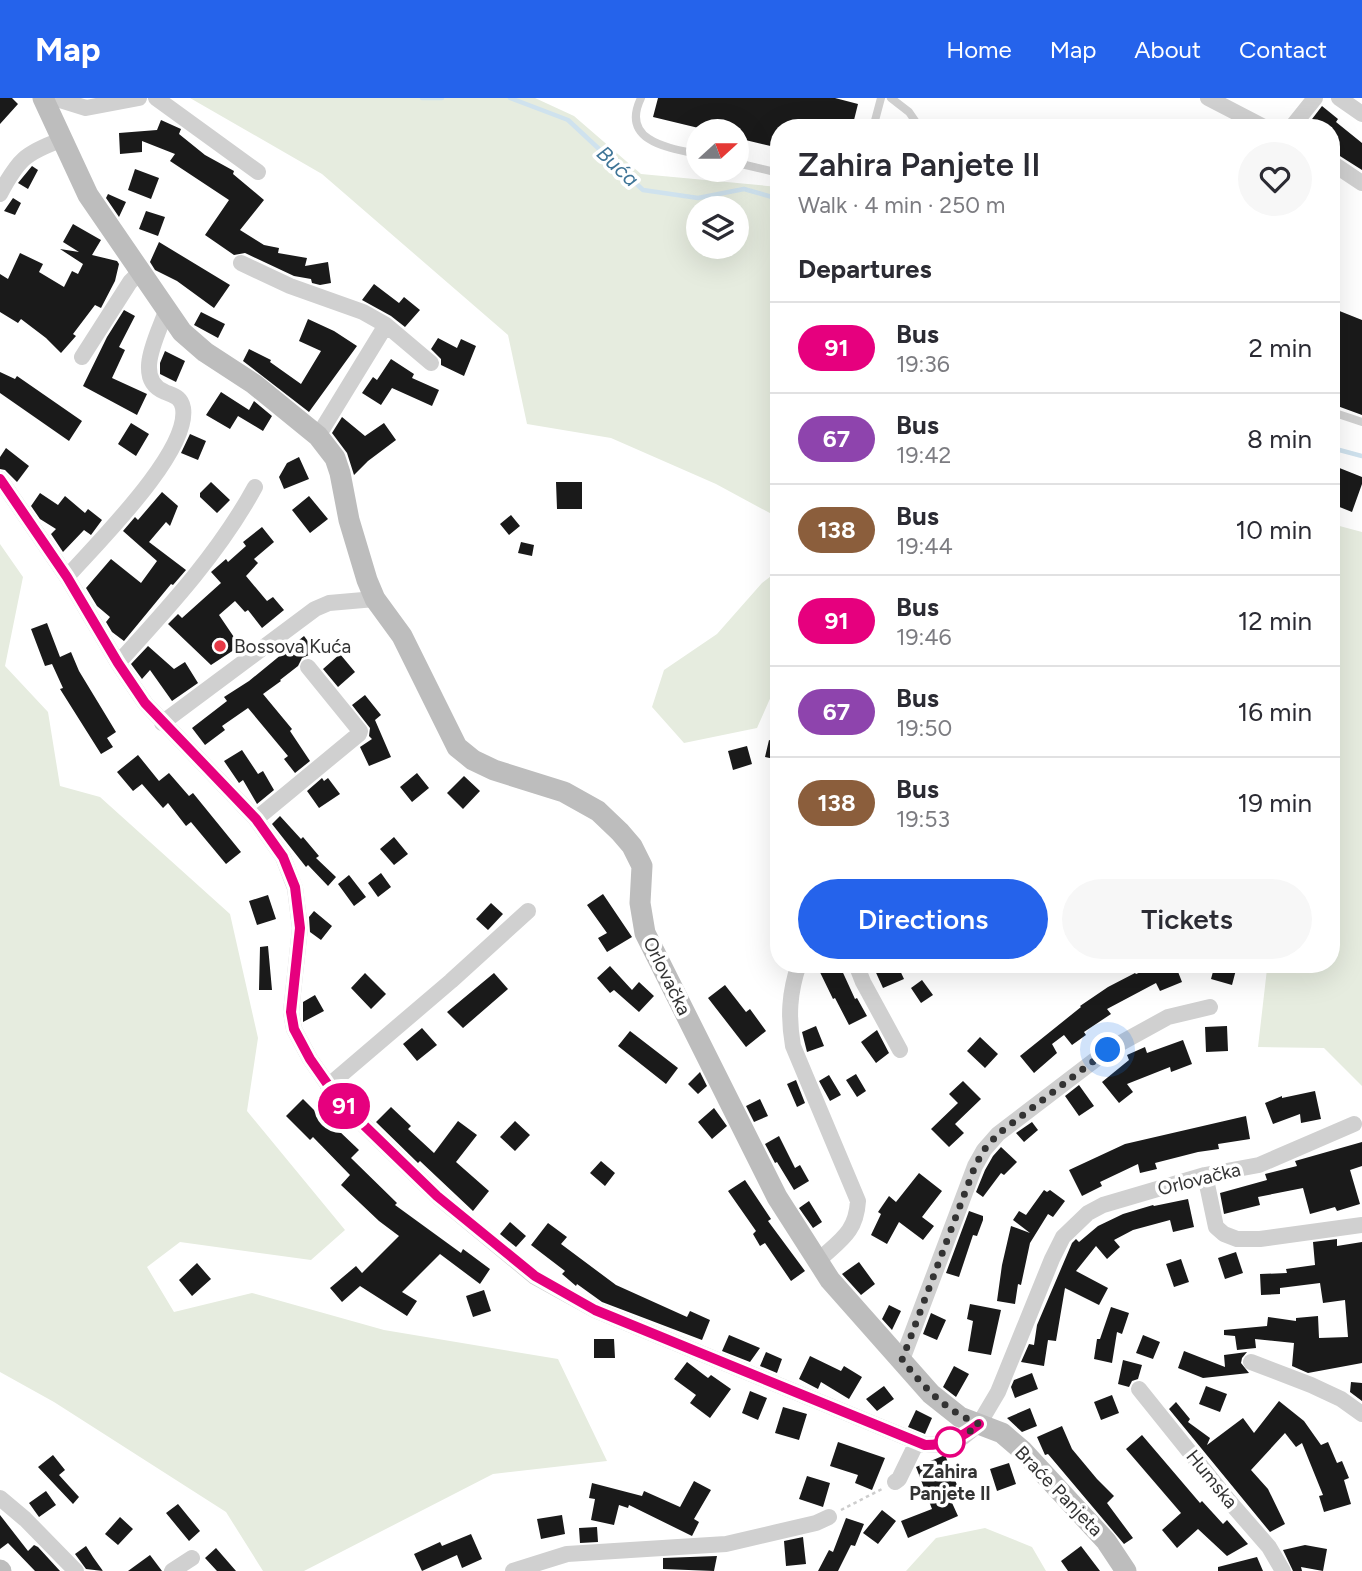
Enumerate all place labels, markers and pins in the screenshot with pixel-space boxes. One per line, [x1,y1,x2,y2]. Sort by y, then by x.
place label: Bossova Kuća [234,635,351,658]
marker: Bossova Kuća [212,638,228,654]
marker: Zahira Panjete II [935,1427,965,1457]
place label: Zahira Panjete II [909,1460,991,1505]

